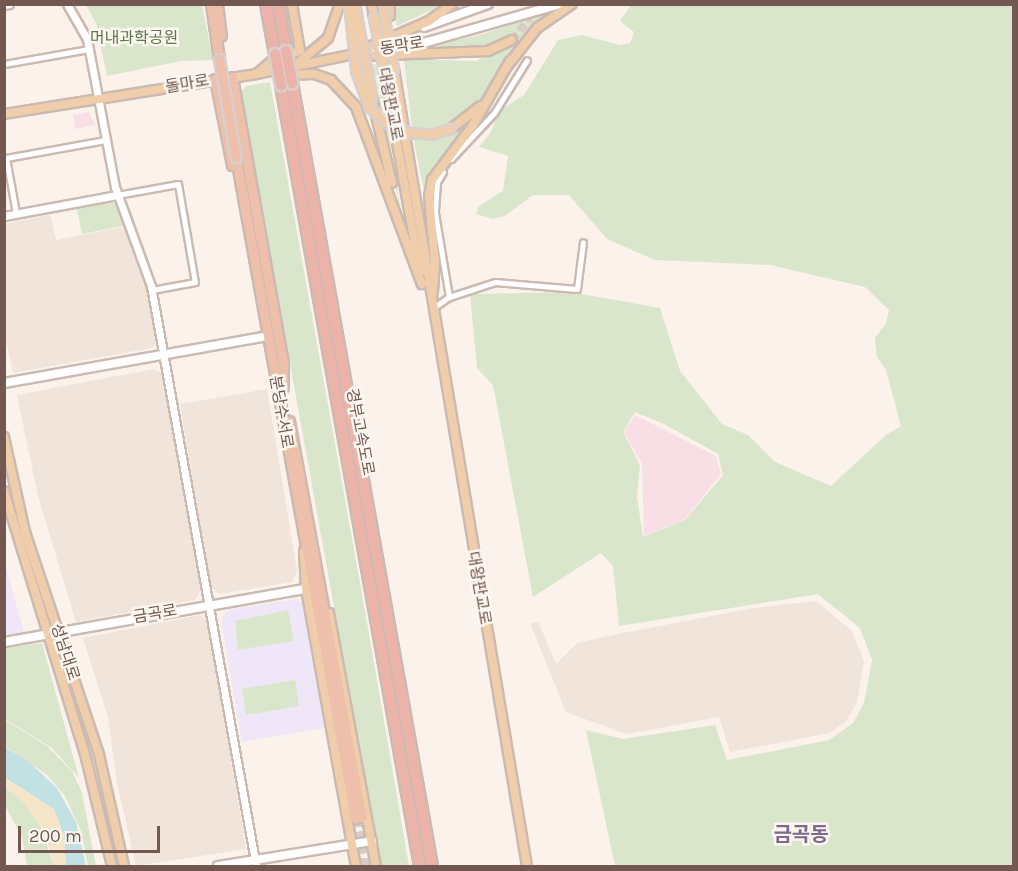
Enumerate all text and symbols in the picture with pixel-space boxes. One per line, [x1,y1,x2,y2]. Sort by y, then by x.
park label: 머내과학공원 [90,28,178,48]
street label: 동막로 [379,33,425,59]
street label: 대왕판교로 [374,66,406,142]
street label: 돌마로 [164,71,210,97]
street label: 분당수서로 [265,374,297,450]
street label: 경부고속도로 [342,387,378,477]
street label: 대왕판교로 [463,550,495,626]
street label: 금곡로 [132,601,178,627]
street label: 성남대로 [47,621,83,683]
scale bar [21,814,164,852]
district label: 금곡동 [773,822,829,846]
text: 200 m [29,825,82,847]

